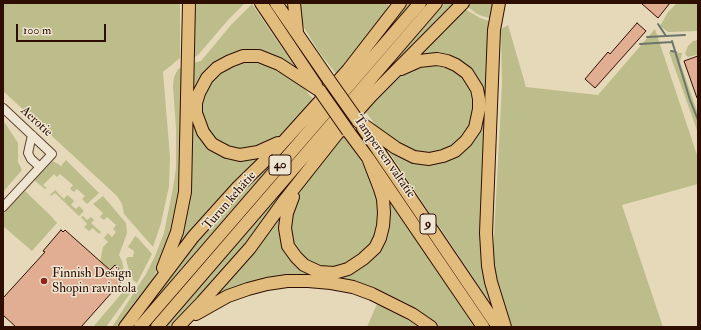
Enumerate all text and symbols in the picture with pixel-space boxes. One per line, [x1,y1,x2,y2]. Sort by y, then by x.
scale bar [18,16,108,42]
text: 100 m [23,23,51,38]
street label: Aerotie [17,103,55,141]
street label: Tampereen valtatie [350,113,418,201]
road number: 40 [269,155,291,175]
street label: Turun kehätie [200,168,260,234]
road number: 9 [420,214,436,234]
place label: Finnish Design Shopin ravintola [52,266,136,297]
marker: Finnish Design Shopin ravintola [39,276,49,286]

